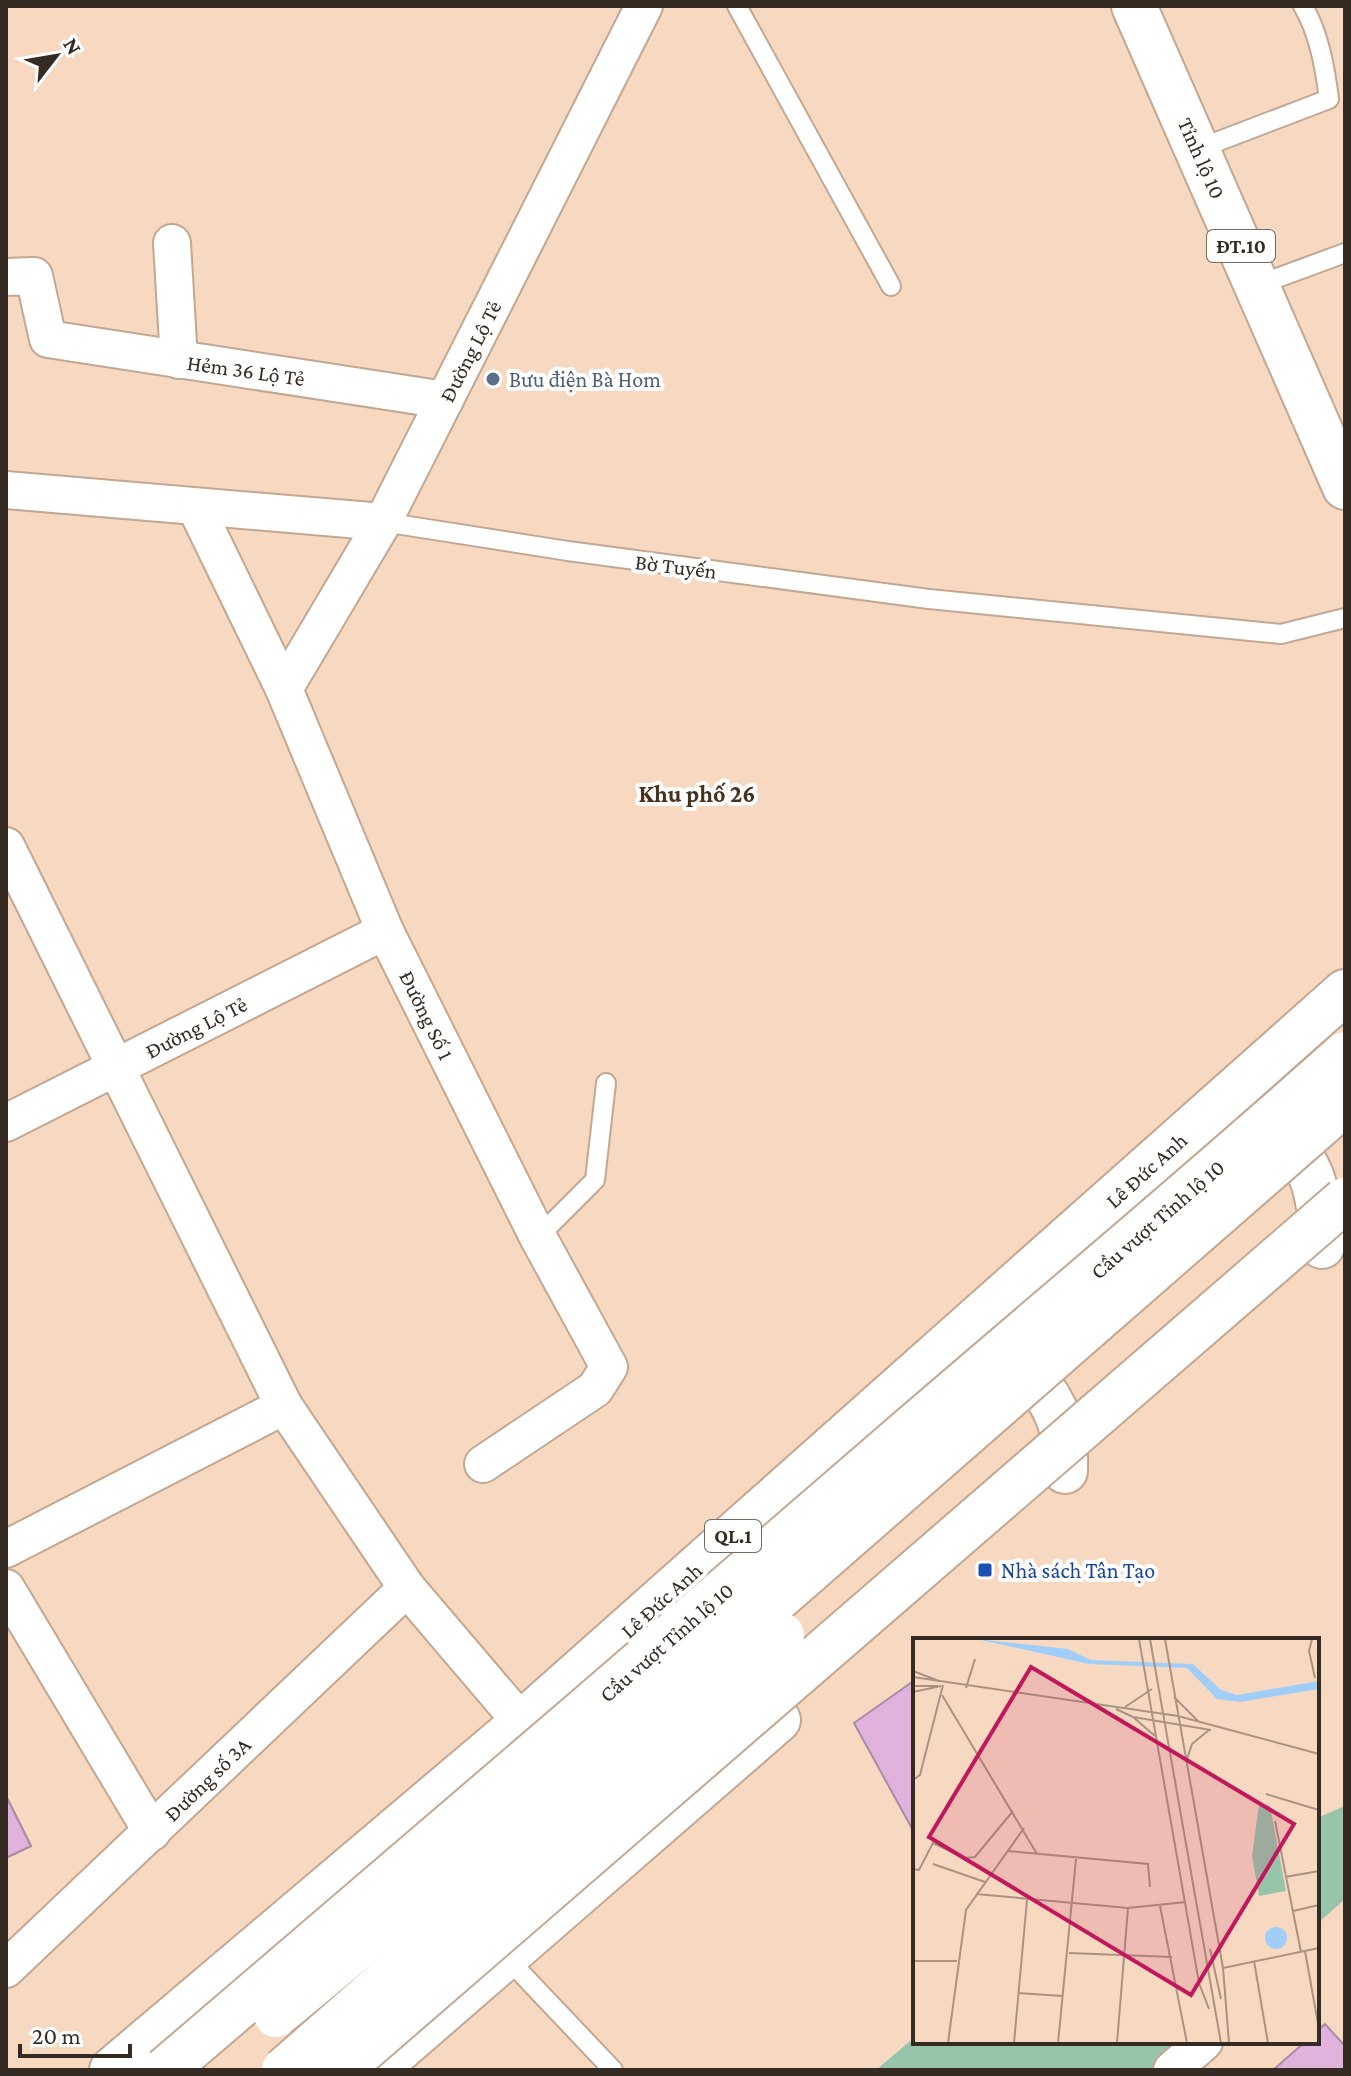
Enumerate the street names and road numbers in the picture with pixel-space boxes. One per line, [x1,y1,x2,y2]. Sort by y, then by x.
street label: Tỉnh lộ 10 [1173,114,1230,203]
road number: ĐT.10 [1207,230,1275,262]
street label: Đường Lộ Tẻ [434,296,507,406]
street label: Hẻm 36 Lộ Tẻ [186,350,306,391]
street label: Bờ Tuyến [634,549,718,584]
street label: Đường Số 1 [394,966,459,1064]
street label: Đường Lộ Tẻ [141,991,251,1064]
street label: Lê Đức Anh [1101,1127,1192,1213]
street label: Cầu vượt Tỉnh lộ 10 [1085,1154,1229,1284]
road number: QL.1 [705,1520,761,1552]
street label: Lê Đức Anh [616,1557,707,1643]
street label: Cầu vượt Tỉnh lộ 10 [594,1577,738,1707]
street label: Đường số 3A [159,1732,256,1827]

